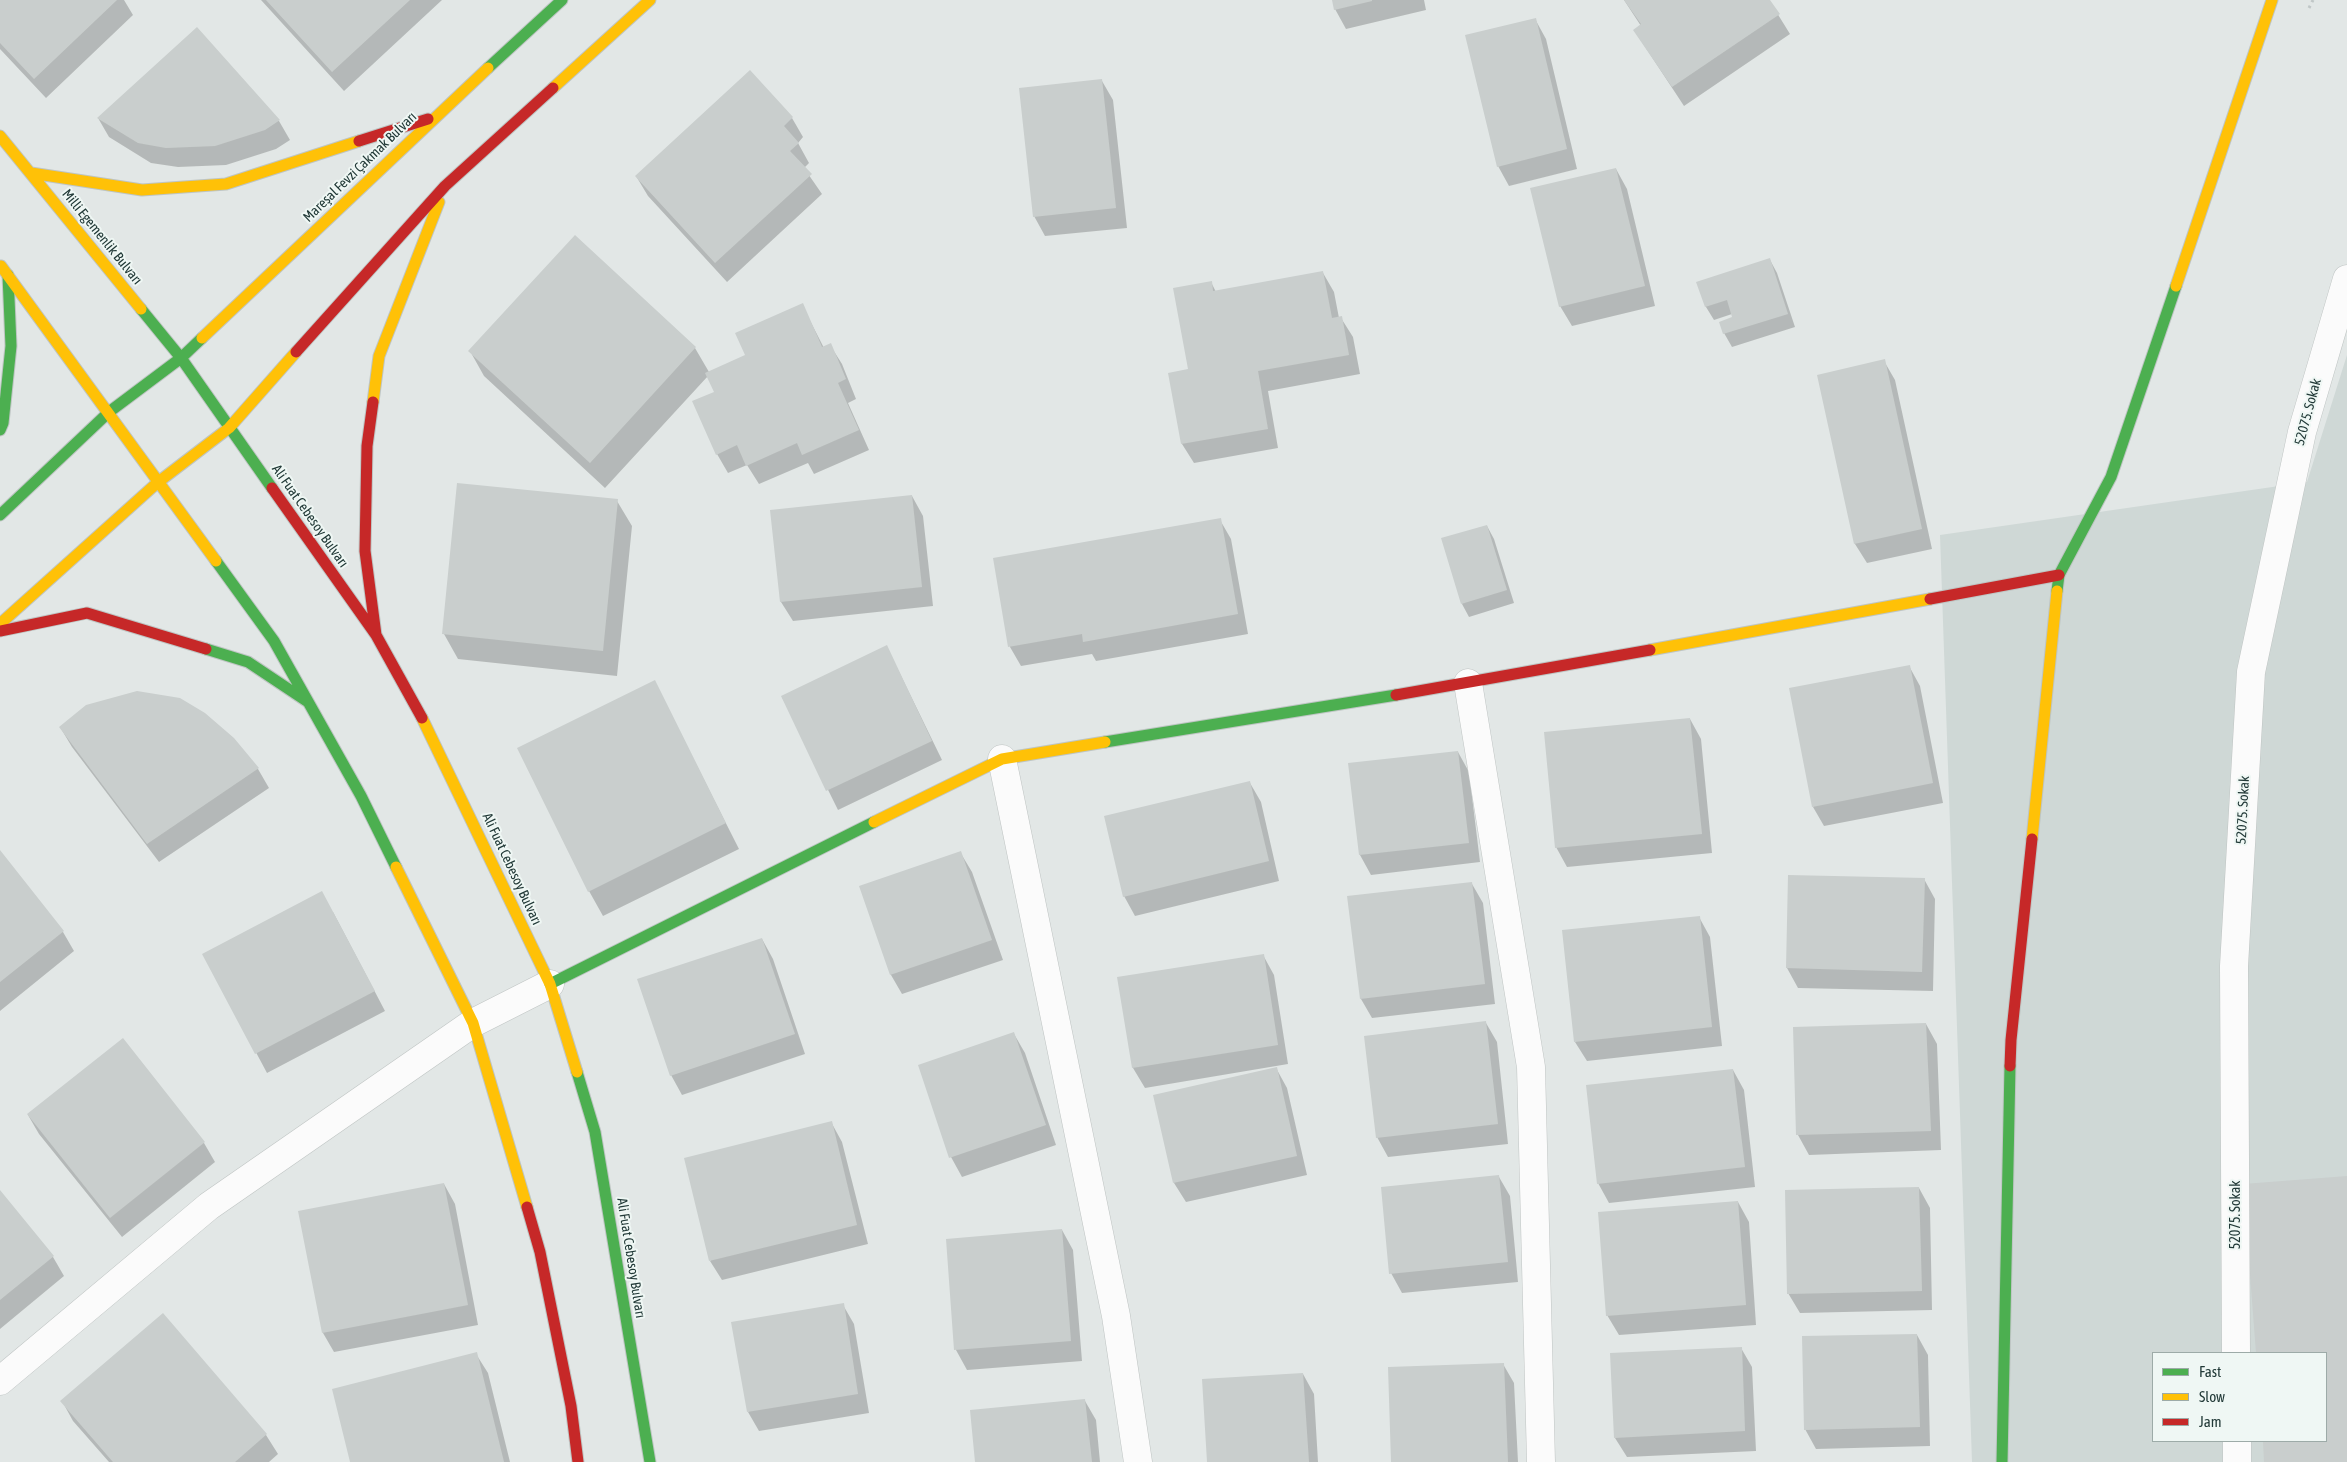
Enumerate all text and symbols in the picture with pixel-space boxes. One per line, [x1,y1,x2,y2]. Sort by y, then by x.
street label: Mareşal Fevzi Çakmak Bulvarı [300,108,420,226]
street label: Milli Egemenlik Bulvarı [58,186,146,288]
street label: 52075. Sokak [2291,377,2325,447]
street label: Ali Fuat Cebesoy Bulvarı [268,461,352,571]
street label: 52075. Sokak [2233,775,2253,845]
street label: Ali Fuat Cebesoy Bulvarı [479,810,545,928]
street label: 52075. Sokak [2228,1181,2244,1249]
street label: Ali Fuat Cebesoy Bulvarı [613,1197,649,1319]
legend [2152,1352,2327,1442]
text: Fast [2199,1363,2221,1380]
text: Slow [2199,1388,2225,1405]
text: Jam [2199,1413,2222,1430]

